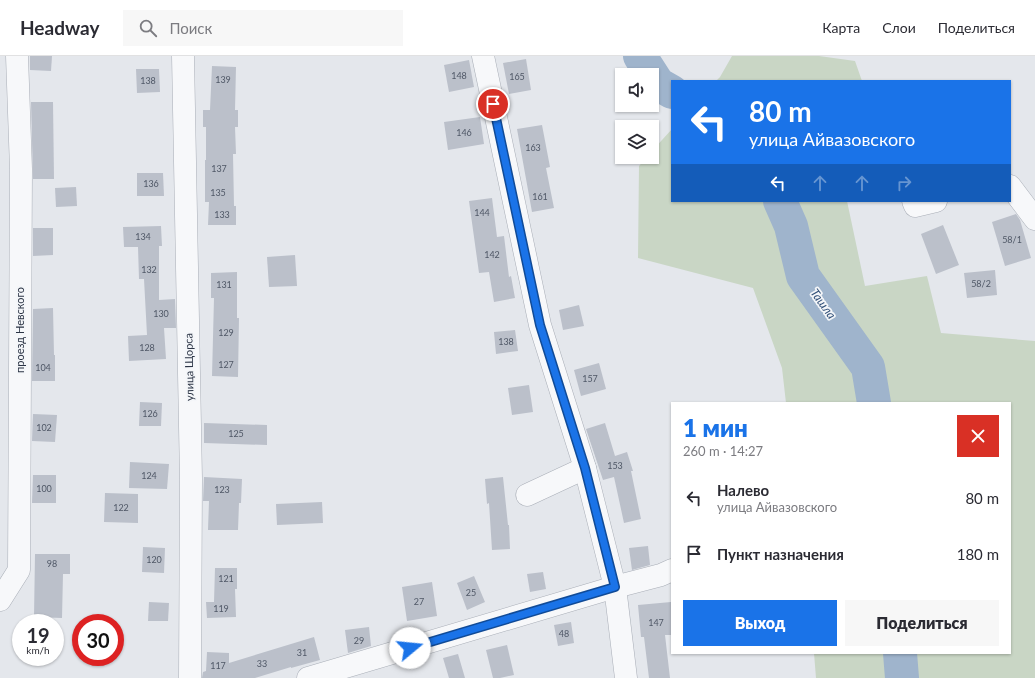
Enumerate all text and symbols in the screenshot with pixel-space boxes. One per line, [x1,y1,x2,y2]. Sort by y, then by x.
search box [123,10,403,46]
text: Headway [20,16,99,39]
icon: search [137,17,159,39]
text: Поиск [169,19,212,37]
text: Карта [822,19,860,36]
text: Слои [882,19,916,36]
text: Поделиться [938,19,1015,36]
map controls [615,68,659,164]
button: sound [615,68,659,112]
house number: 148 [451,70,467,81]
house number: 165 [509,71,525,82]
house number: 139 [215,74,231,85]
house number: 138 [140,75,156,86]
pin [476,87,510,121]
icon: arrive [482,93,504,115]
text: 80 m [749,94,812,128]
icon: left [683,96,735,148]
button: layers [615,120,659,164]
house number: 146 [456,127,472,138]
text: улица Айвазовского [749,128,915,150]
house number: 163 [525,142,541,153]
house number: 137 [211,163,227,174]
icon: left [767,172,789,194]
icon: ahead [809,172,831,194]
icon: ahead [851,172,873,194]
icon: right [893,172,915,194]
house number: 136 [143,178,159,189]
house number: 135 [210,187,226,198]
house number: 161 [532,191,548,202]
house number: 144 [474,207,490,218]
house number: 133 [214,209,230,220]
house number: 134 [135,231,151,242]
house number: 58/1 [1002,234,1022,245]
house number: 142 [484,249,500,260]
house number: 132 [141,264,157,275]
house number: 58/2 [971,278,991,289]
house number: 131 [216,279,232,290]
water label: Ташла [808,286,839,322]
street label: проезд Невского [13,287,26,373]
house number: 130 [153,308,169,319]
house number: 129 [218,327,234,338]
street label: улица Щорса [181,333,196,401]
house number: 138 [498,336,514,347]
house number: 128 [139,342,155,353]
house number: 127 [218,359,234,370]
house number: 104 [35,362,51,373]
house number: 157 [582,373,598,384]
house number: 126 [142,408,158,419]
text: 1 мин [683,413,748,442]
button: close [957,415,999,457]
house number: 102 [36,422,52,433]
house number: 125 [228,428,244,439]
text: 260 m · 14:27 [683,443,763,459]
house number: 153 [607,460,623,471]
house number: 124 [141,470,157,481]
text: Налево [717,481,769,499]
house number: 100 [36,483,52,494]
house number: 123 [214,484,230,495]
icon: left [683,487,705,509]
text: 80 m [965,489,999,507]
text: улица Айвазовского [717,499,837,515]
house number: 122 [113,502,129,513]
icon: arrive [683,543,705,565]
text: Пункт назначения [717,545,844,563]
text: 180 m [957,545,999,563]
house number: 120 [146,554,162,565]
house number: 98 [47,558,57,569]
house number: 121 [218,573,234,584]
house number: 25 [466,587,476,598]
house number: 27 [414,596,424,607]
button: Выход [683,600,837,646]
button: Поделиться [845,600,999,646]
house number: 119 [213,603,229,614]
speed limit sign: 30 [72,614,124,666]
house number: 147 [648,617,664,628]
text: 19 [26,623,50,647]
position arrow [389,627,431,669]
house number: 48 [559,628,569,639]
house number: 29 [354,635,364,646]
text: km/h [26,644,50,656]
house number: 31 [297,647,307,658]
house number: 33 [257,658,267,669]
house number: 117 [210,660,226,671]

